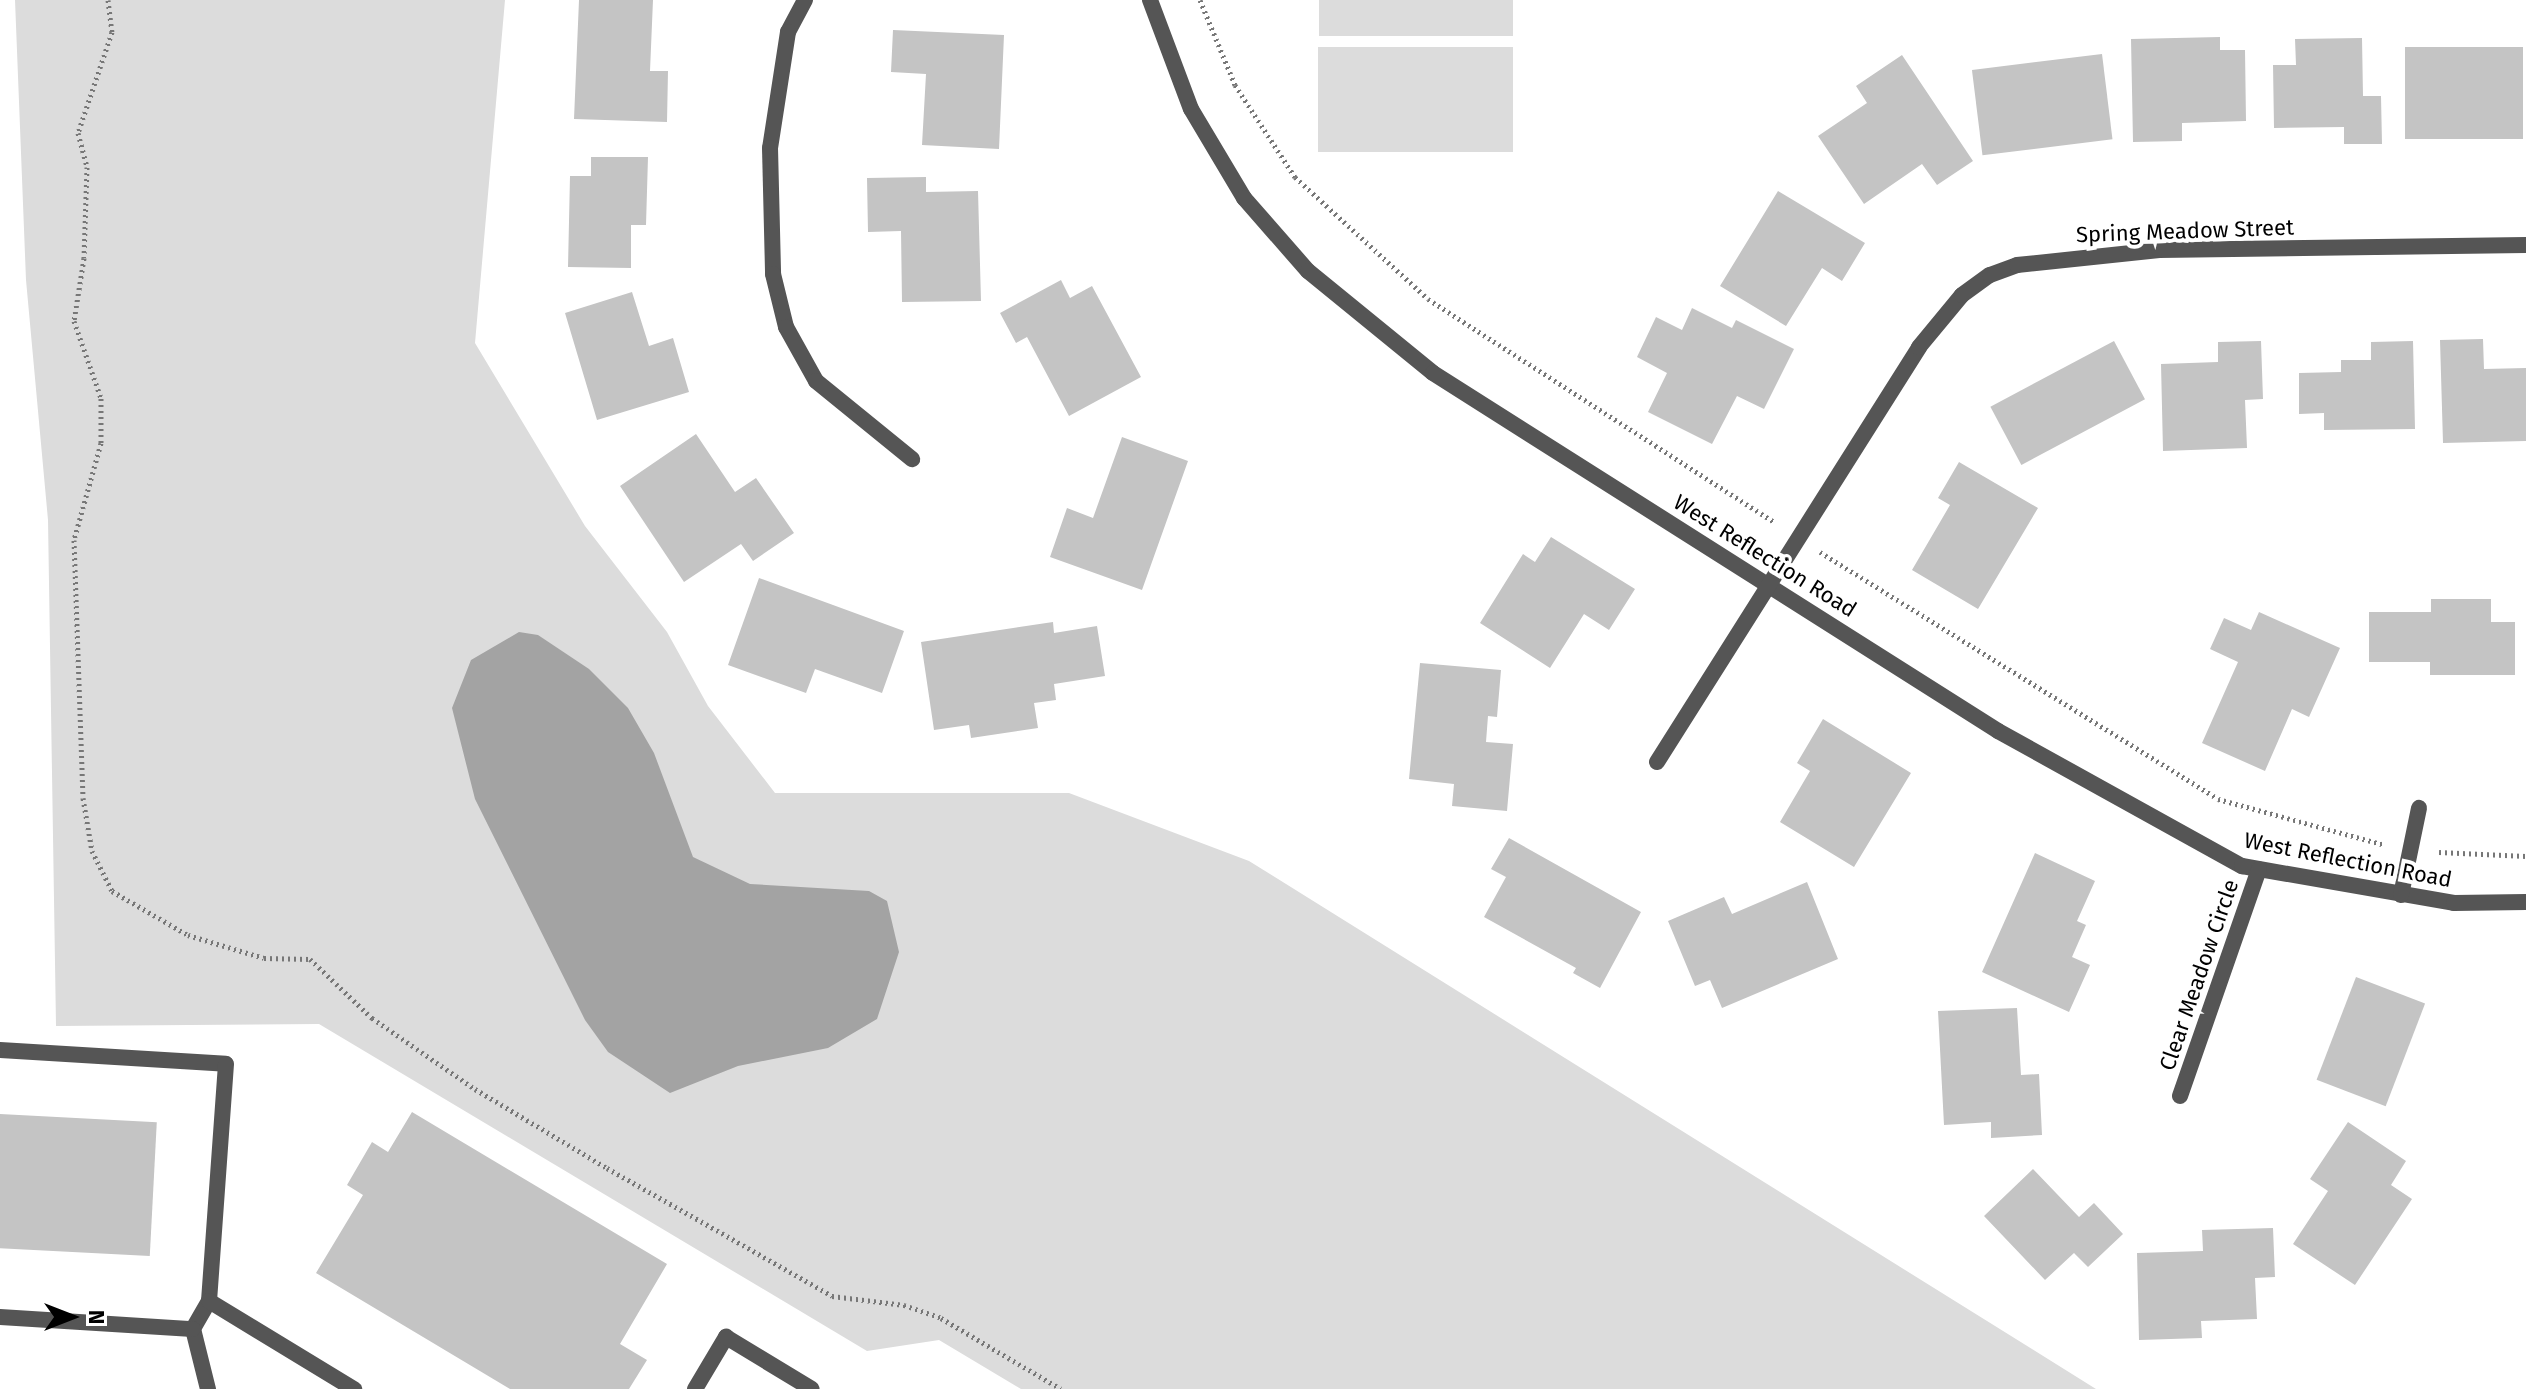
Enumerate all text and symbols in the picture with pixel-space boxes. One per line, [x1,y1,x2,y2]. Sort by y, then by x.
street label: Spring Meadow Street [2076,214,2294,248]
street label: West Reflection Road [1669,489,1861,623]
street label: West Reflection Road [2242,827,2454,893]
street label: Clear Meadow Circle [2154,876,2244,1074]
north arrow [32,1277,112,1357]
text: N [83,1310,110,1324]

